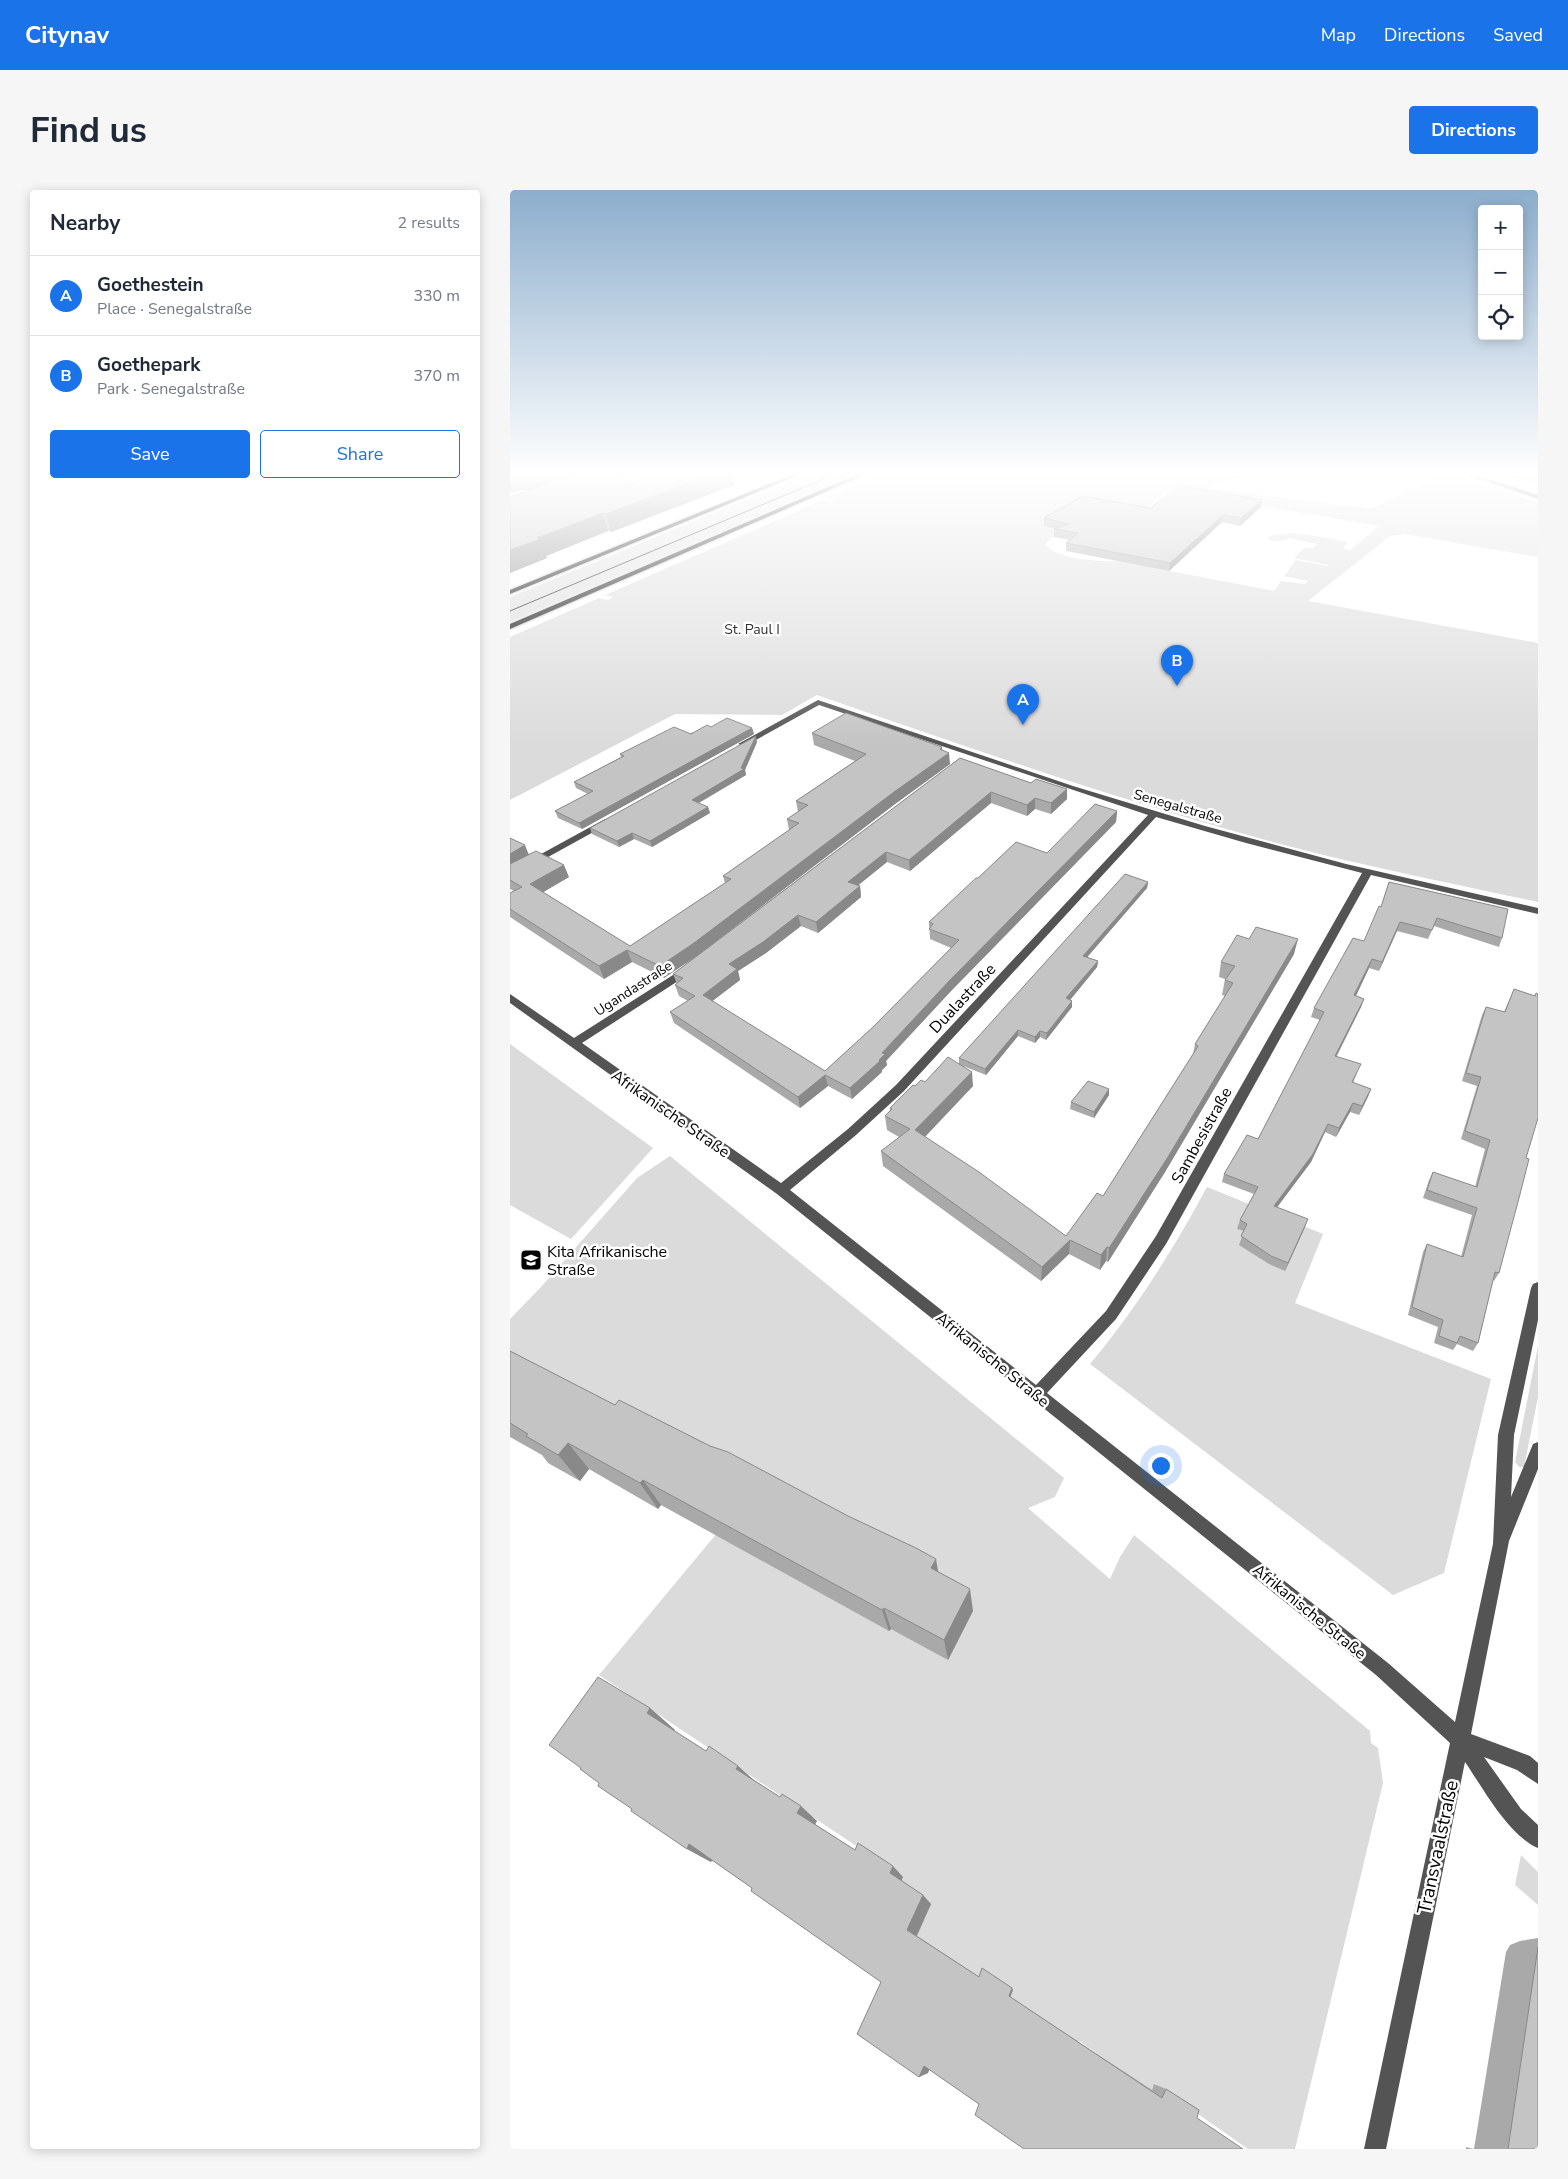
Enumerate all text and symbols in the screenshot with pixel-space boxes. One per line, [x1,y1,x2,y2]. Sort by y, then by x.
text: Citynav [25,19,109,51]
text: Map [1321,23,1356,47]
text: Directions [1384,23,1465,47]
text: Saved [1493,23,1543,47]
button: Directions [1409,106,1538,154]
text: Find us [30,107,147,154]
map controls [1478,205,1523,340]
button: + [1478,205,1523,250]
text: Nearby [50,209,120,237]
text: 2 results [398,212,460,234]
button: − [1478,250,1523,295]
text: Goethestein [97,272,204,298]
text: A [60,285,72,307]
text: 330 m [413,285,460,307]
button: locate [1478,295,1523,340]
text: Place · Senegalstraße [97,298,252,320]
text: Goethepark [97,352,200,378]
text: B [60,365,72,387]
text: 370 m [413,365,460,387]
text: Park · Senegalstraße [97,378,245,400]
button: Save [50,430,250,478]
button: Share [260,430,460,478]
park label: St. Paul I [724,620,780,639]
pin: B [1161,645,1193,686]
pin: A [1007,684,1039,725]
street label: Senegalstraße [1131,785,1224,828]
street label: Ugandastraße [591,956,676,1021]
street label: Dualastraße [925,959,1001,1038]
street label: Afrikanische Straße [607,1065,734,1163]
street label: Sambesistraße [1166,1083,1237,1188]
place label: Kita Afrikanische Straße [547,1241,667,1281]
school or university icon: Kita Afrikanische Straße [519,1248,543,1272]
street label: Afrikanische Straße [931,1307,1054,1412]
your location [1148,1453,1174,1479]
street label: Afrikanische Straße [1248,1559,1371,1664]
street label: Transvaalstraße [1411,1778,1465,1916]

